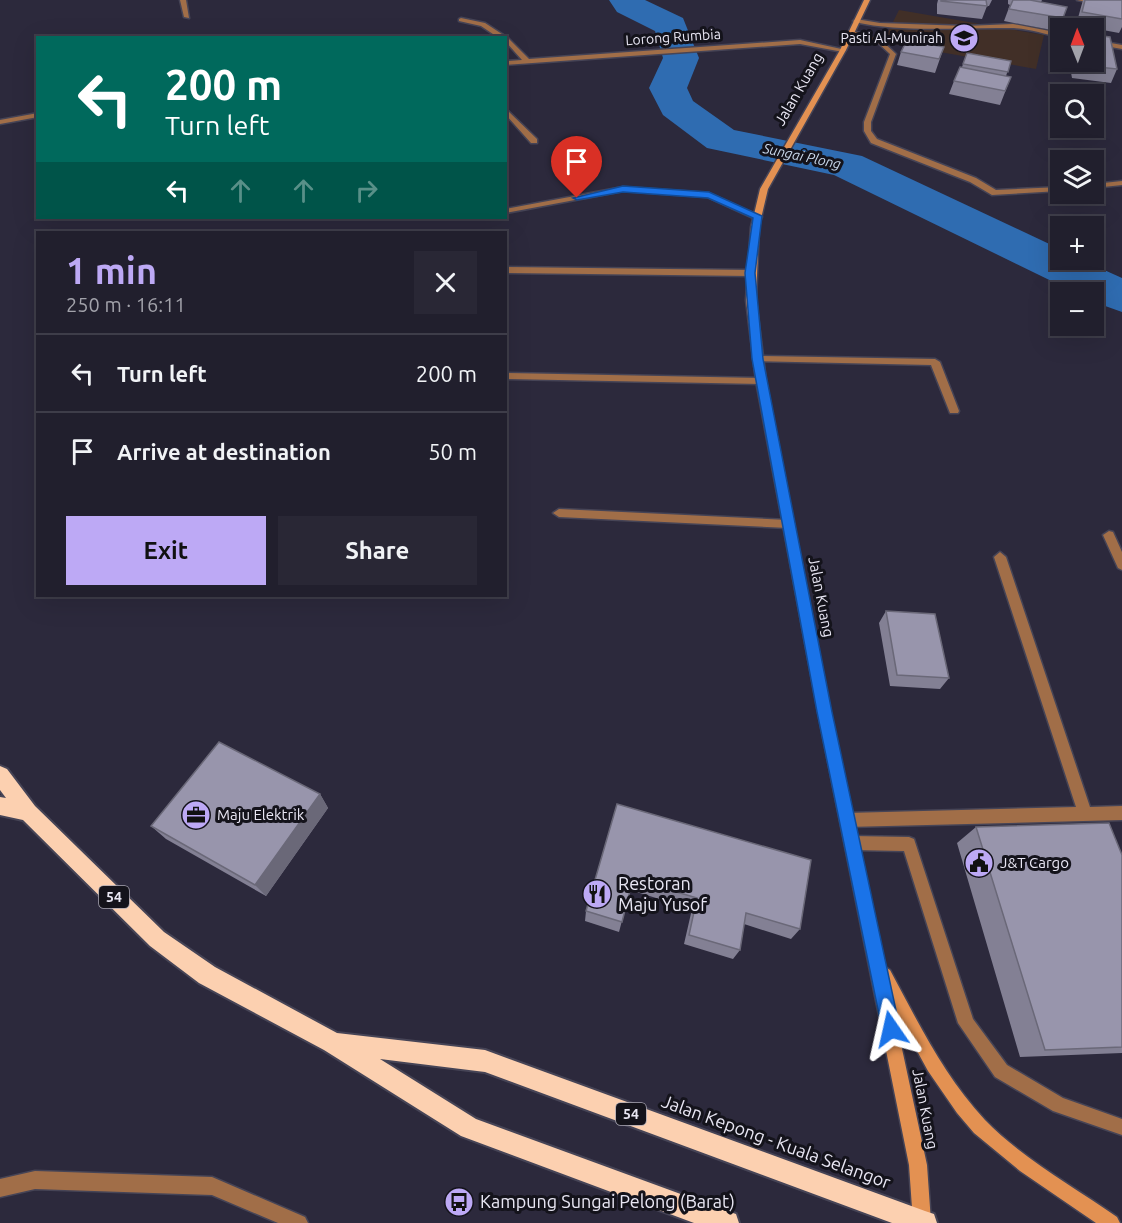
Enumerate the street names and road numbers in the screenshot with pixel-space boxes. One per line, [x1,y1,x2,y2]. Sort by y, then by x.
street label: Lorong Rumbia [625,26,721,48]
street label: Jalan Kuang [771,49,826,128]
street label: Jalan Kuang [805,555,838,638]
road number: 54 [99,886,129,908]
street label: Jalan Kuang [909,1067,942,1150]
street label: Jalan Kepong - Kuala Selangor [659,1090,894,1192]
road number: 54 [616,1103,646,1125]

